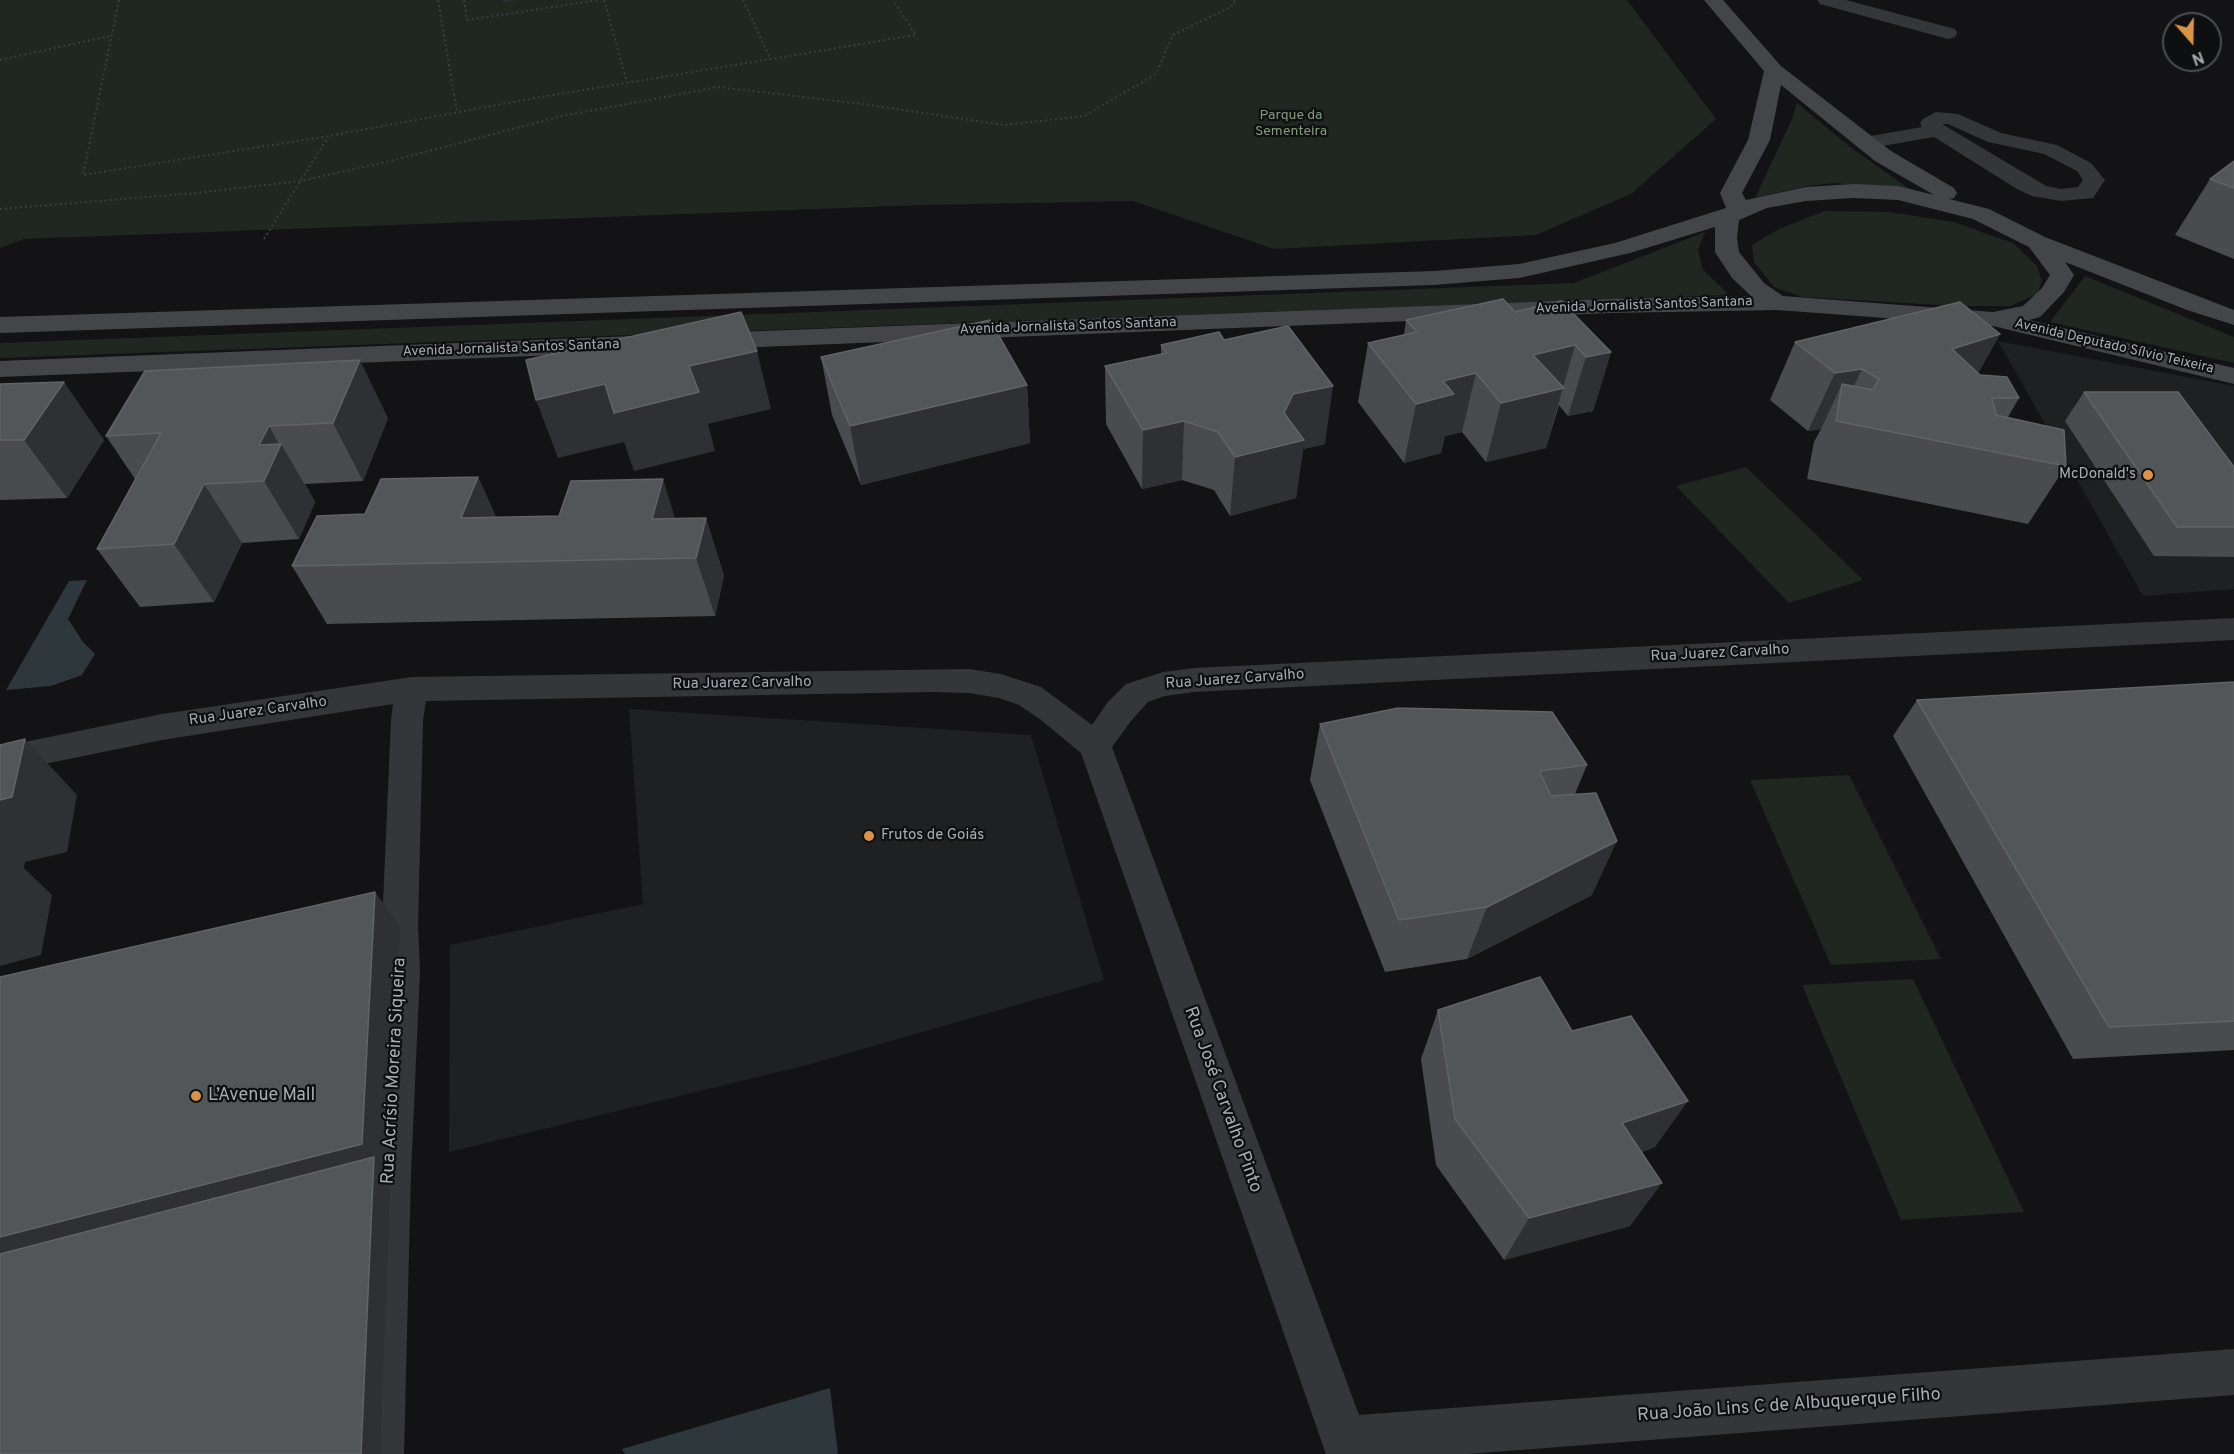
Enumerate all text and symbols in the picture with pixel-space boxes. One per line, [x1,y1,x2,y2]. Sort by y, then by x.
north arrow [2162,12,2222,72]
text: N [2189,46,2206,68]
park label: Parque da Sementeira [1255,108,1327,140]
street label: Avenida Jornalista Santos Santana [1535,294,1753,318]
street label: Avenida Jornalista Santos Santana [959,315,1177,339]
street label: Avenida Deputado Sílvio Teixeira [2013,316,2215,378]
street label: Avenida Jornalista Santos Santana [402,337,620,361]
place label: McDonald's [2059,466,2136,484]
marker: McDonald's [2141,468,2155,482]
street label: Rua Juarez Carvalho [1650,641,1790,667]
street label: Rua Juarez Carvalho [1165,666,1305,694]
street label: Rua Juarez Carvalho [672,674,812,694]
street label: Rua Juarez Carvalho [188,693,328,731]
place label: Frutos de Goiás [881,827,984,845]
marker: Frutos de Goiás [862,829,876,843]
street label: Rua Acrísio Moreira Siqueira [378,957,412,1185]
street label: Rua José Carvalho Pinto [1178,1004,1266,1196]
place label: L’Avenue Mall [208,1085,315,1107]
marker: L’Avenue Mall [189,1089,203,1103]
street label: Rua João Lins C de Albuquerque Filho [1636,1385,1942,1427]

